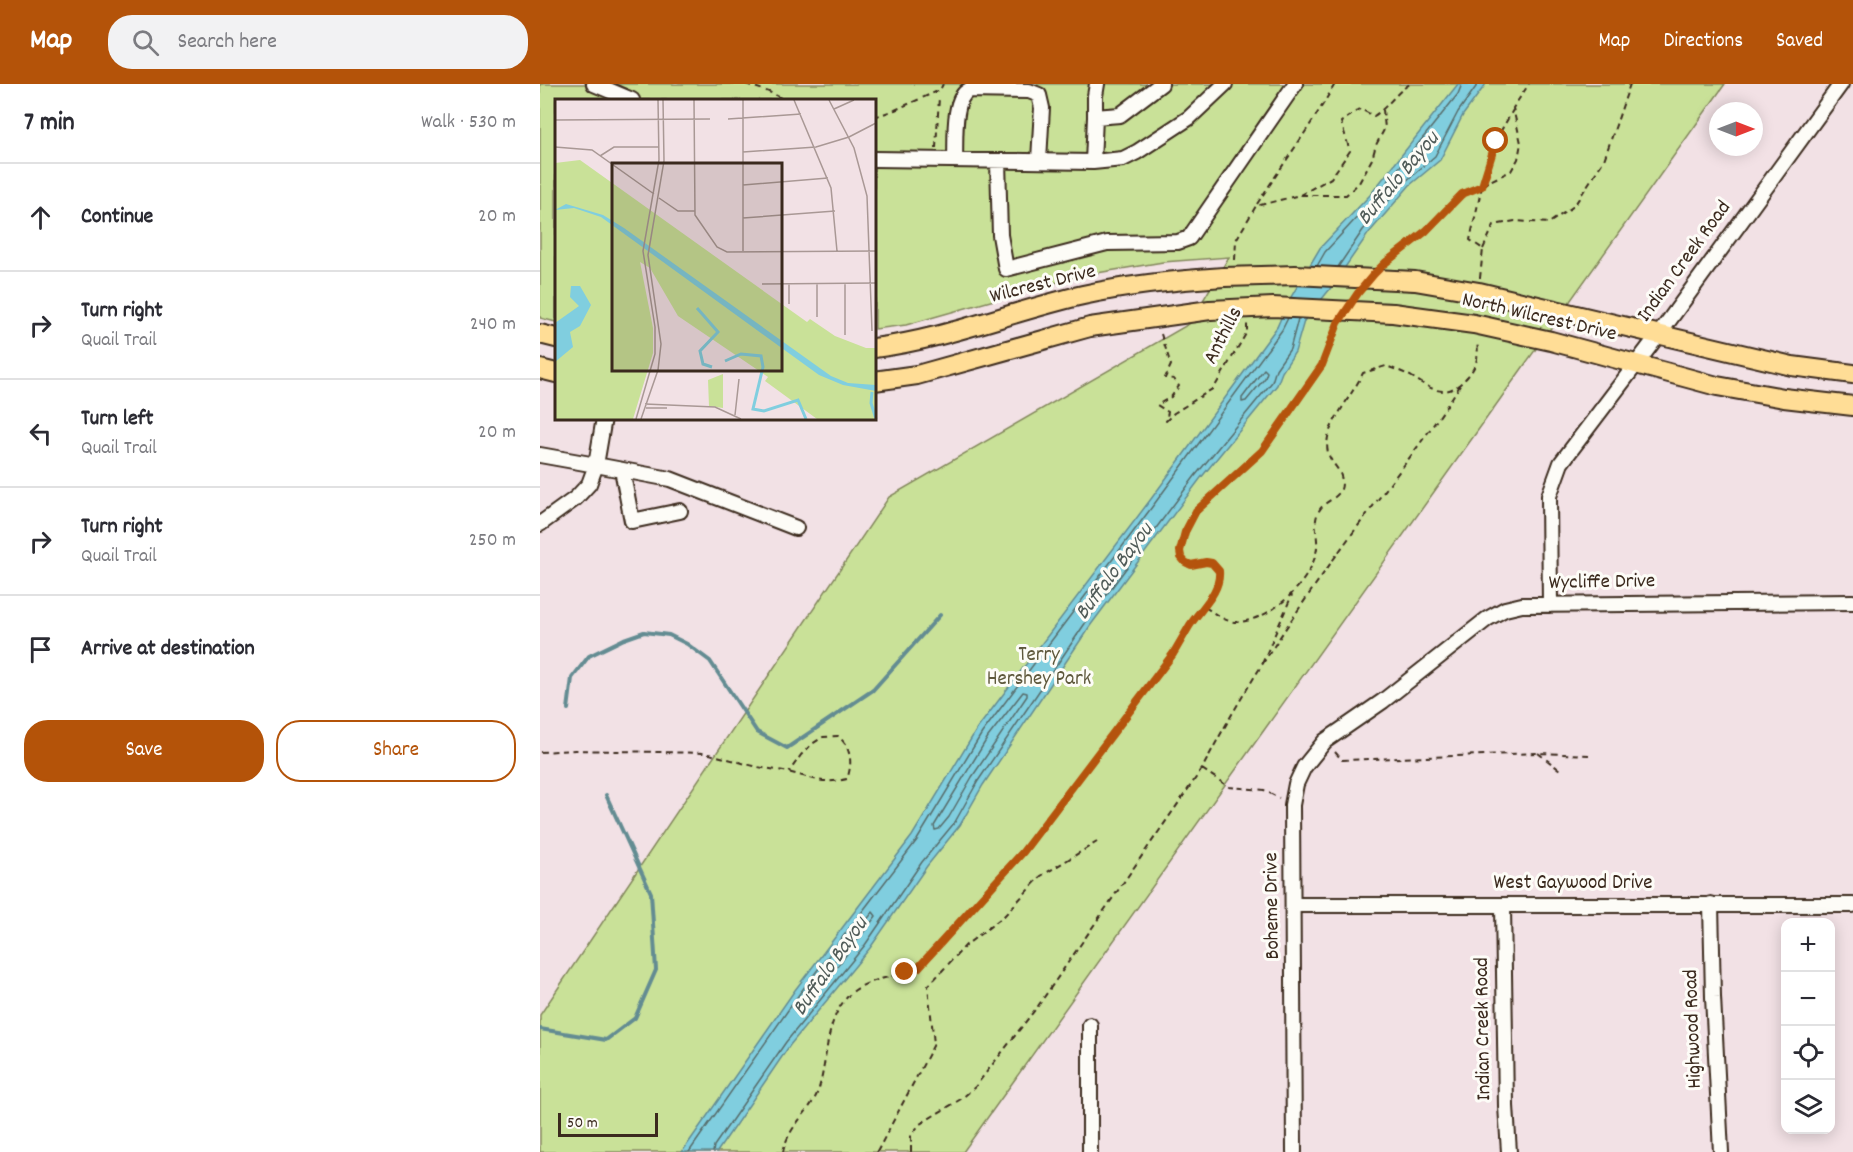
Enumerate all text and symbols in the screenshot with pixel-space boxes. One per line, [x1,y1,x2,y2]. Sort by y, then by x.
search box [108,15,528,69]
text: Map [30,22,72,62]
icon: search [129,26,162,59]
text: Search here [177,27,277,58]
text: Map [1599,27,1630,57]
text: Directions [1663,27,1743,57]
text: Saved [1776,27,1823,57]
inset map [555,99,876,420]
north arrow [1709,102,1763,156]
text: 7 min [24,105,75,142]
text: Walk · 530 m [421,109,516,137]
water label: Buffalo Bayou [1350,124,1449,233]
route start [1482,127,1508,153]
street label: Indian Creek Road [1631,195,1739,329]
icon: ahead [24,201,57,234]
text: Continue [81,202,153,233]
text: 20 m [478,203,516,231]
street label: Wilcrest Drive [987,257,1099,313]
street label: North Wilcrest Drive [1459,286,1619,350]
text: Turn right [81,296,163,327]
street label: Anthills [1197,302,1251,370]
icon: right [24,309,57,342]
text: 240 m [470,311,516,339]
text: Quail Trail [81,327,157,355]
text: Turn left [81,404,153,435]
icon: left [24,417,57,450]
text: 20 m [478,419,516,447]
text: Quail Trail [81,435,157,463]
text: Turn right [81,512,163,543]
water label: Buffalo Bayou [1068,516,1163,627]
icon: right [24,525,57,558]
text: 250 m [469,527,516,555]
text: Quail Trail [81,543,157,571]
street label: Wycliffe Drive [1548,567,1656,599]
icon: arrive [24,633,57,666]
text: Arrive at destination [81,634,255,665]
park label: Terry Hershey Park [987,641,1091,695]
button: Save [24,720,264,782]
button: Share [276,720,516,782]
street label: Boheme Drive [1257,852,1289,960]
street label: West Gaywood Drive [1494,869,1653,899]
water label: Buffalo Bayou [786,910,877,1023]
map controls [1781,918,1835,1134]
button: + [1781,918,1835,972]
street label: Indian Creek Road [1468,957,1500,1101]
route end [891,958,917,984]
street label: Highwood Road [1677,969,1711,1089]
button: − [1781,972,1835,1026]
button: locate [1781,1026,1835,1080]
button: layers [1781,1080,1835,1134]
scale bar [558,1110,658,1138]
text: 50 m [567,1112,598,1135]

